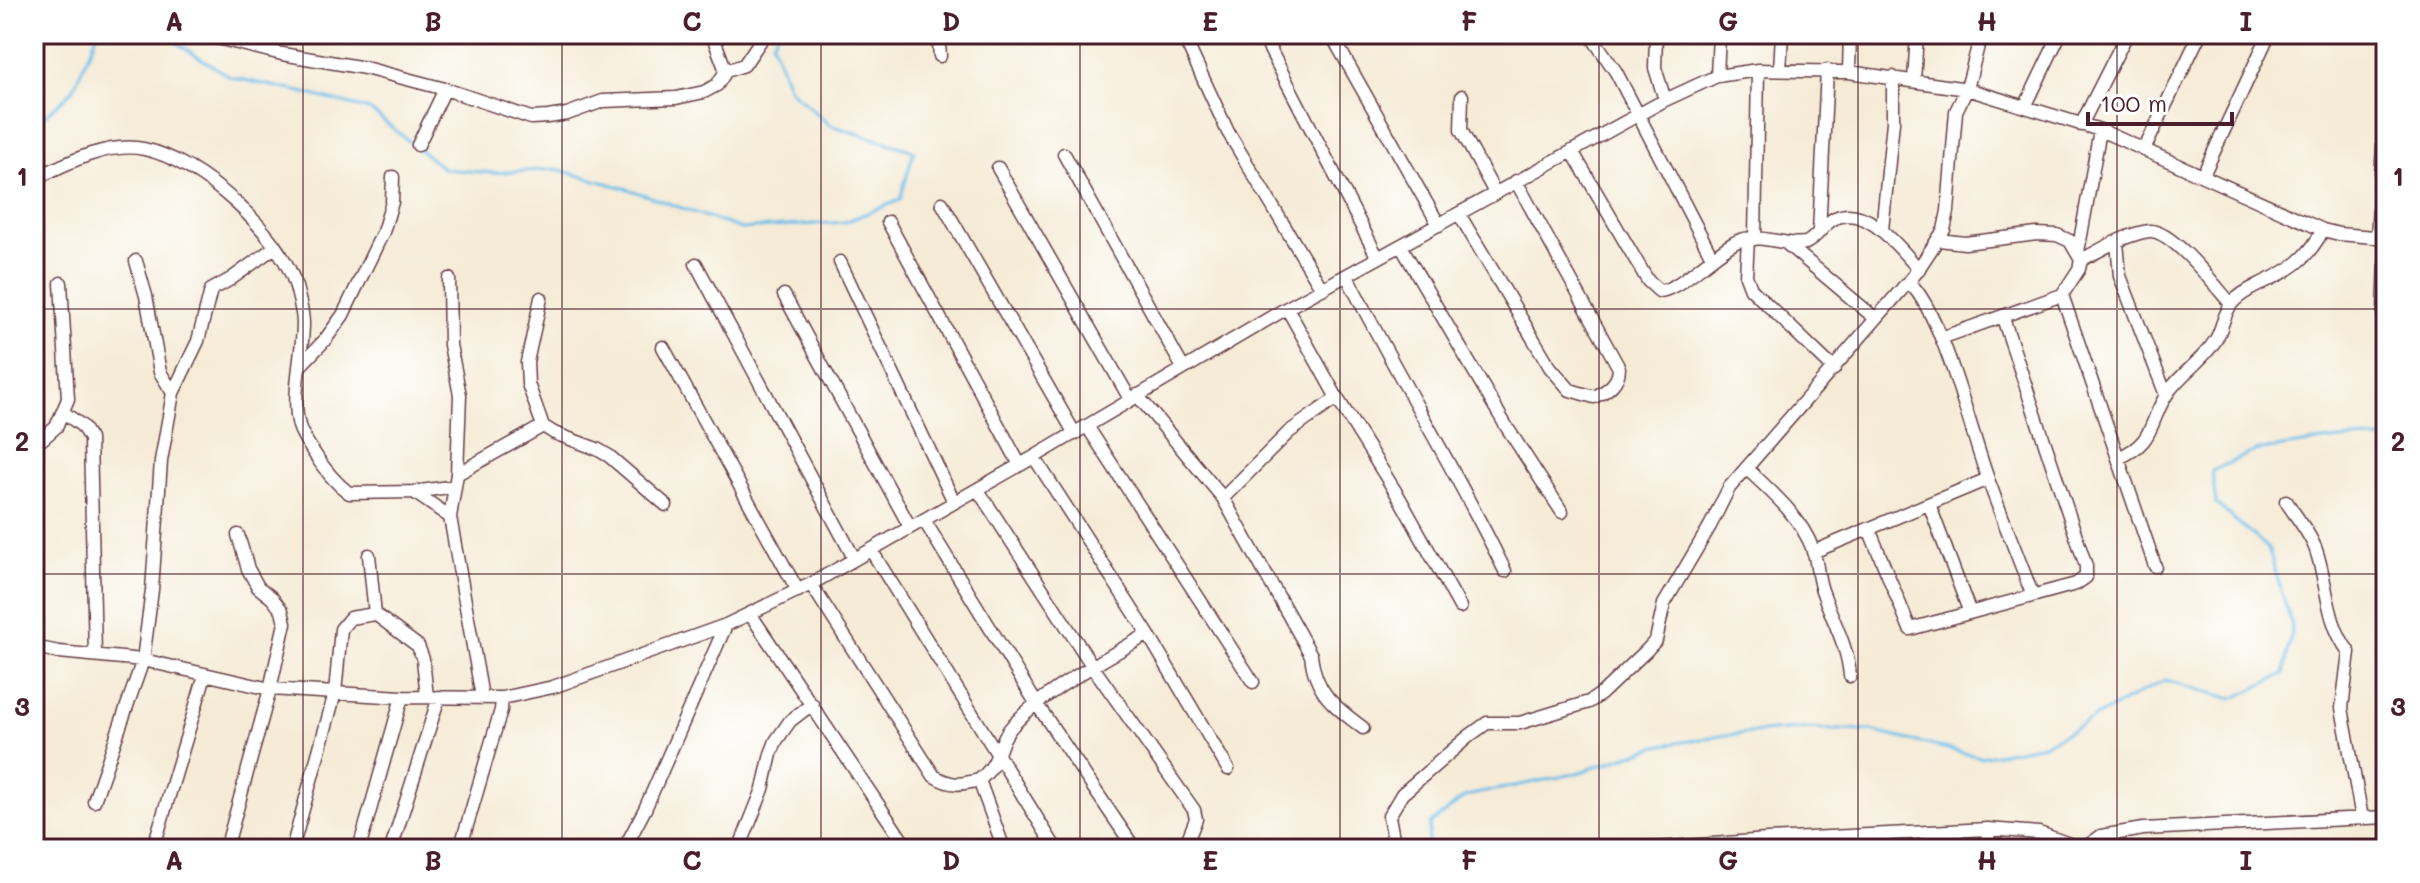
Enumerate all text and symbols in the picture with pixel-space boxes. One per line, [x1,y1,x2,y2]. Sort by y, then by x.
text: A [165,4,183,38]
text: B [424,4,442,38]
text: C [682,4,702,38]
text: D [942,4,960,38]
text: E [1202,4,1218,38]
text: F [1461,4,1477,38]
text: G [1718,4,1738,38]
text: H [1977,4,1997,38]
text: I [2239,4,2253,38]
scale bar [2088,76,2232,126]
text: 100 m [2100,87,2167,118]
text: 1 [16,159,28,193]
text: 1 [2392,159,2404,193]
text: 2 [15,424,29,458]
text: 2 [2391,424,2405,458]
text: 3 [14,689,30,723]
text: 3 [2390,689,2406,723]
text: A [165,843,183,877]
text: B [424,843,442,877]
text: C [682,843,702,877]
text: D [942,843,960,877]
text: E [1202,843,1218,877]
text: F [1461,843,1477,877]
text: G [1718,843,1738,877]
text: H [1977,843,1997,877]
text: I [2239,843,2253,877]

